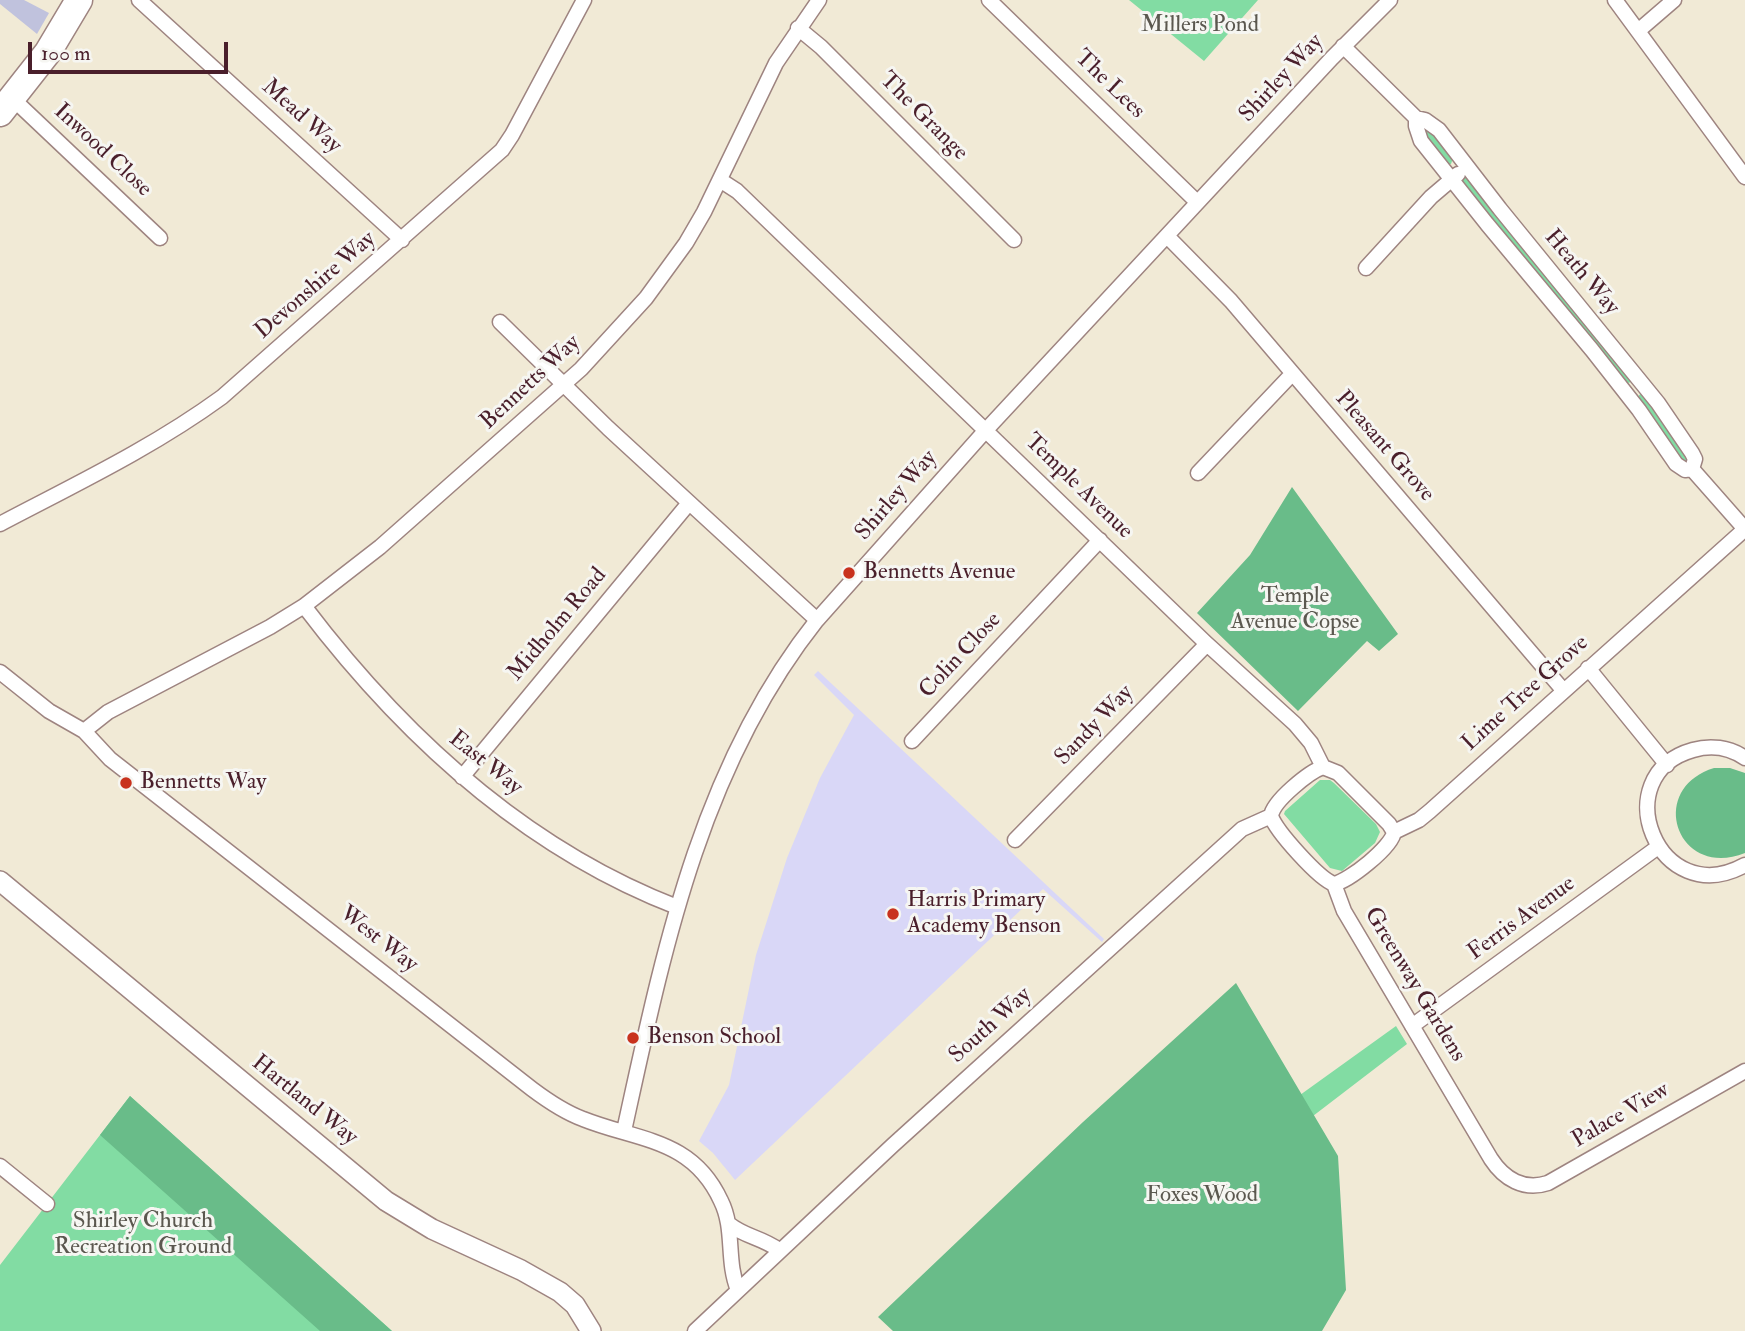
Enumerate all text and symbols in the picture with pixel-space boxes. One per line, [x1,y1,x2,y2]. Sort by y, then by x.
park label: Millers Pond [1141,12,1259,40]
scale bar [32,28,231,72]
street label: Shirley Way [1234,29,1330,129]
text: 100 m [41,40,91,67]
street label: The Lees [1068,45,1150,125]
street label: The Grange [873,67,973,167]
street label: Mead Way [255,74,347,160]
street label: Inwood Close [47,98,157,204]
street label: Heath Way [1537,225,1625,321]
street label: Devonshire Way [250,226,382,346]
street label: Bennetts Way [475,330,587,436]
street label: Pleasant Grove [1328,386,1440,508]
street label: Temple Avenue [1018,428,1138,546]
street label: Shirley Way [850,445,944,547]
place label: Bennetts Avenue [863,559,1015,587]
street label: Midholm Road [503,563,613,687]
marker: Bennetts Avenue [841,565,857,581]
park label: Temple Avenue Copse [1231,583,1359,637]
street label: Colin Close [914,607,1008,705]
street label: Lime Tree Grove [1457,630,1595,758]
street label: Sandy Way [1050,680,1140,772]
street label: East Way [443,726,527,802]
place label: Bennetts Way [140,769,266,797]
marker: Bennetts Way [118,775,134,791]
street label: Ferris Avenue [1463,871,1581,967]
place label: Harris Primary Academy Benson [907,887,1061,941]
street label: West Way [333,901,423,979]
street label: Greenway Gardens [1357,903,1471,1067]
marker: Harris Primary Academy Benson [885,906,901,922]
street label: South Way [944,982,1038,1070]
place label: Benson School [647,1024,781,1052]
marker: Benson School [625,1030,641,1046]
street label: Hartland Way [245,1050,363,1152]
street label: Palace View [1568,1077,1674,1155]
park label: Foxes Wood [1146,1182,1258,1210]
park label: Shirley Church Recreation Ground [54,1208,232,1262]

